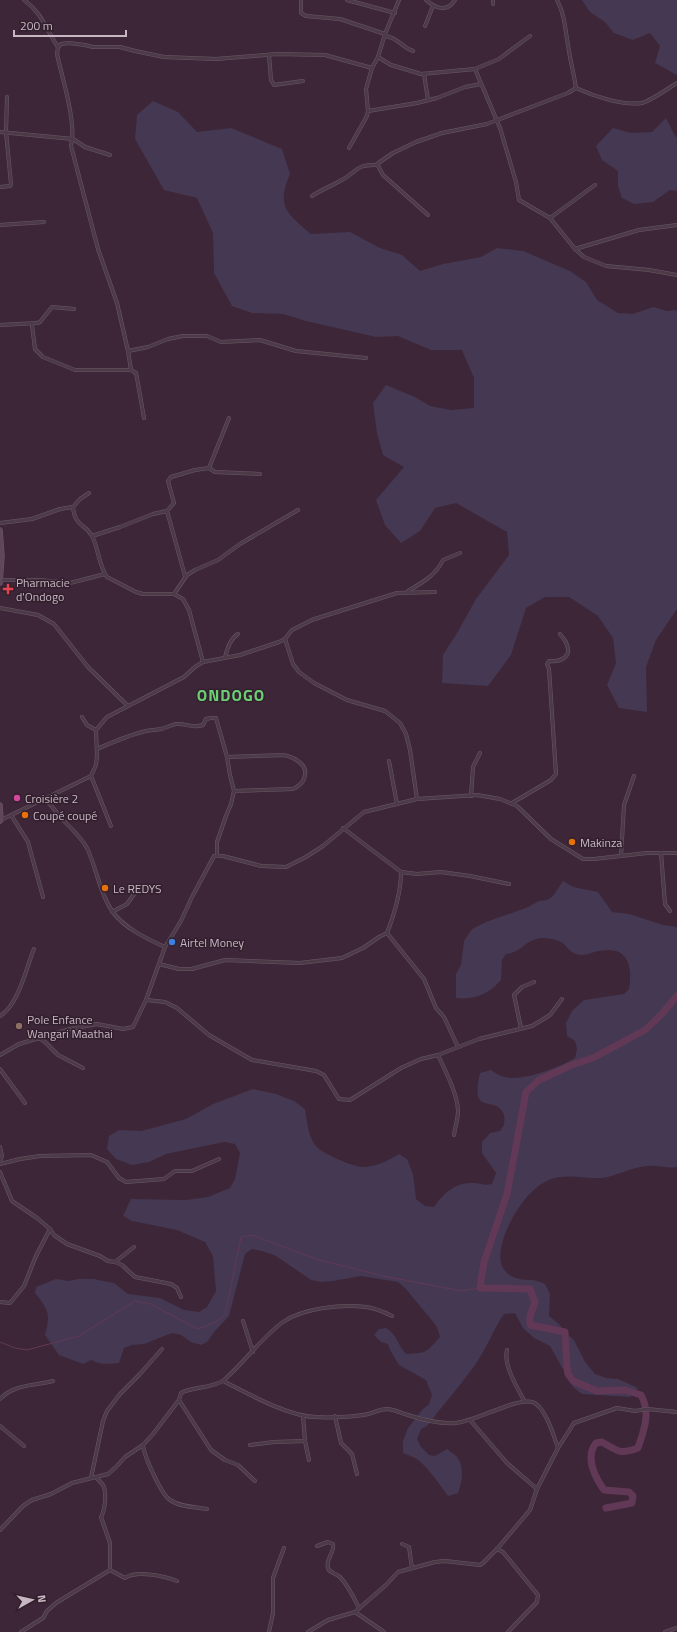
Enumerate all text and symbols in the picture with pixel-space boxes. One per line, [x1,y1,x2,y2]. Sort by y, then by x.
scale bar [14,12,126,38]
text: 200 m [20,16,53,35]
place label: Pharmacie d'Ondogo [16,573,70,606]
marker: Pharmacie d'Ondogo [3,584,13,594]
district label: ONDOGO [197,683,265,707]
place label: Croisière 2 [25,789,78,808]
marker: Croisière 2 [12,793,22,803]
place label: Coupé coupé [33,806,97,825]
marker: Coupé coupé [20,810,30,820]
place label: Makinza [580,833,622,852]
marker: Makinza [567,837,577,847]
place label: Le REDYS [113,879,162,898]
marker: Le REDYS [100,883,110,893]
place label: Airtel Money [180,933,244,952]
marker: Airtel Money [167,937,177,947]
place label: Pole Enfance Wangari Maathai [27,1010,113,1043]
marker: Pole Enfance Wangari Maathai [14,1021,24,1031]
north arrow [12,1580,52,1620]
text: N [33,1594,50,1603]

